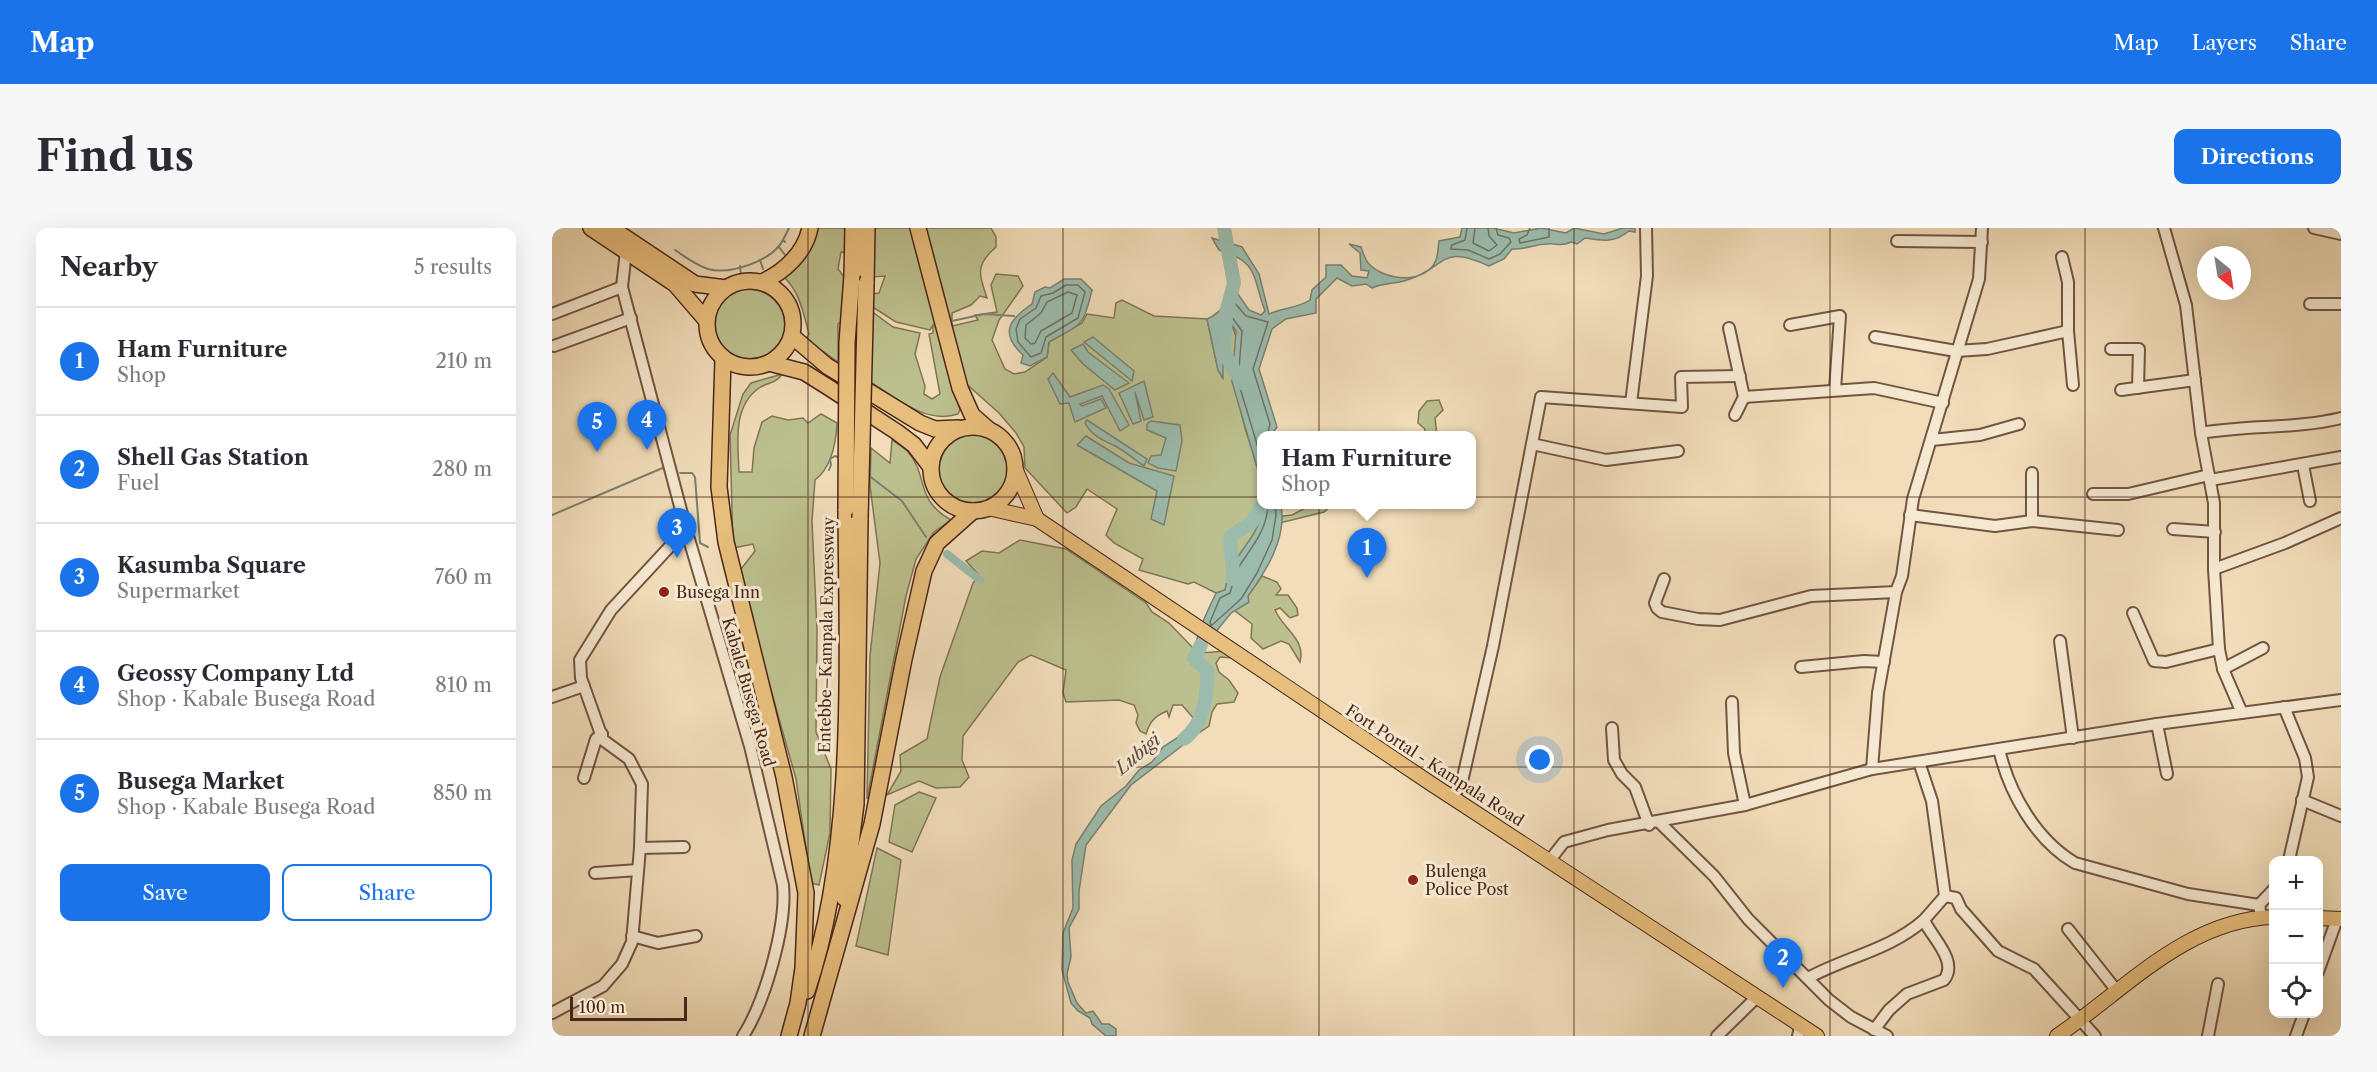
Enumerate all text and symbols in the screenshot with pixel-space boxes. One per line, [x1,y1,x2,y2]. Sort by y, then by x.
text: Map [30,25,94,59]
text: Map [2114,30,2159,55]
text: Layers [2192,30,2257,55]
text: Share [2290,30,2347,55]
button: Directions [2174,129,2341,184]
text: Find us [36,130,194,182]
north arrow [2197,246,2251,300]
text: Nearby [60,251,158,283]
text: 5 results [414,255,492,279]
text: Ham Furniture [117,336,287,363]
text: 1 [75,349,84,373]
text: 210 m [435,349,492,373]
text: Shop [117,363,166,387]
pin: 4 [628,400,667,450]
pin: 5 [578,402,616,452]
popup [1257,431,1476,509]
text: Shell Gas Station [117,444,309,471]
text: Ham Furniture [1281,445,1452,472]
text: 2 [74,457,85,481]
text: 280 m [432,457,492,481]
text: Fuel [117,471,159,495]
text: Shop [1281,472,1330,496]
pin: 3 [658,508,696,558]
street label: Entebbe–Kampala Expressway [814,516,838,753]
pin: 1 [1348,528,1386,578]
text: Kasumba Square [117,552,306,579]
text: 3 [74,565,85,589]
text: 760 m [434,565,492,589]
text: Supermarket [117,579,240,603]
place label: Busega Inn [676,582,760,602]
marker: Busega Inn [657,585,671,599]
street label: Kabale Busega Road [718,615,780,769]
text: Geossy Company Ltd [117,660,354,687]
text: 4 [74,673,85,697]
text: 810 m [435,673,492,697]
text: Shop · Kabale Busega Road [117,687,375,711]
street label: Fort Portal - Kampala Road [1342,700,1528,830]
water label: Lubigi [1109,728,1166,780]
your location [1525,745,1554,774]
text: Busega Market [117,768,284,795]
text: 5 [74,781,85,805]
text: 850 m [433,781,492,805]
text: Shop · Kabale Busega Road [117,795,375,819]
map controls [2269,856,2323,1018]
button: + [2269,856,2323,910]
place label: Bulenga Police Post [1425,861,1509,899]
button: Save [60,864,270,921]
button: Share [282,864,492,921]
marker: Bulenga Police Post [1406,873,1420,887]
button: − [2269,910,2323,964]
pin: 2 [1764,938,1802,988]
button: locate [2269,964,2323,1018]
scale bar [570,994,687,1022]
text: 100 m [579,997,625,1017]

